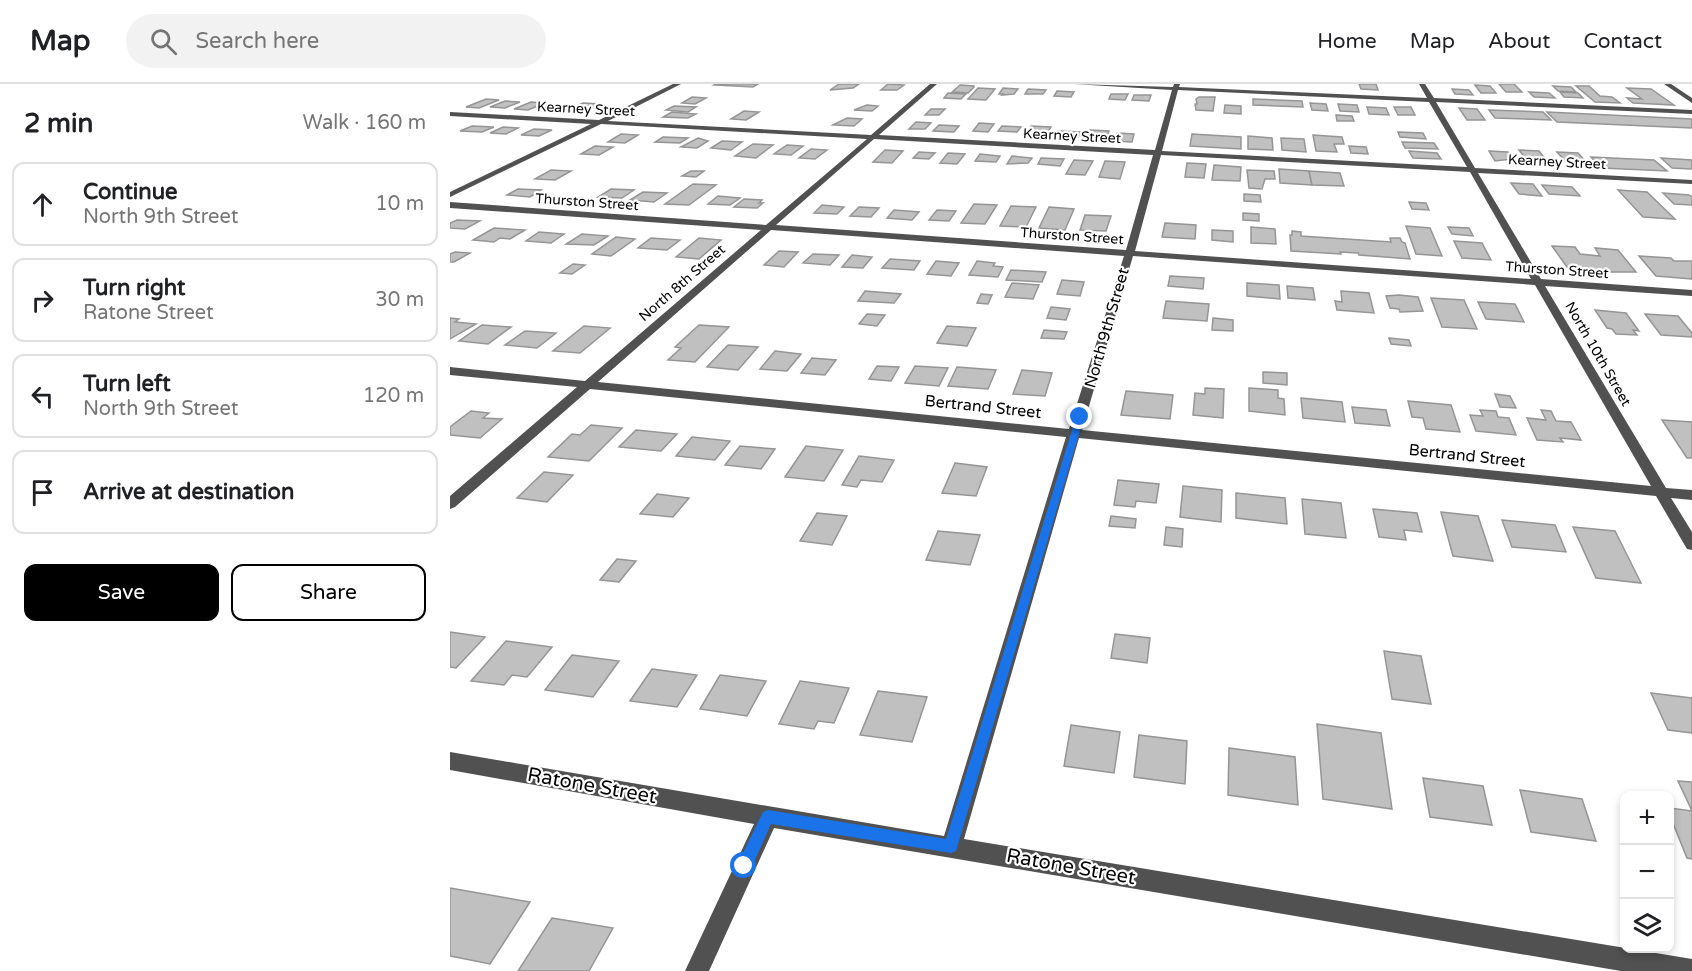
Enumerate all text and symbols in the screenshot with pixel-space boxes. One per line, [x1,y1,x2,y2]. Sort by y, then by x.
search box [126,14,546,68]
text: Map [30,24,90,58]
icon: search [147,25,180,58]
text: Search here [195,28,319,54]
text: Home [1317,29,1377,54]
text: Map [1410,29,1455,54]
text: About [1488,29,1550,54]
text: Contact [1583,29,1662,54]
street label: Kearney Street [537,98,636,120]
text: 2 min [24,108,93,139]
text: Walk · 160 m [303,111,426,135]
street label: Kearney Street [1023,125,1122,147]
street label: Kearney Street [1508,151,1607,173]
text: Continue [83,179,178,205]
icon: ahead [26,188,59,221]
street label: Thurston Street [535,190,640,214]
text: 10 m [375,192,424,216]
text: North 9th Street [83,205,238,229]
street label: Thurston Street [1020,224,1125,248]
street label: North 8th Street [635,240,729,325]
street label: Thurston Street [1505,258,1610,282]
street label: North 9th Street [1080,266,1134,390]
text: Turn right [83,275,185,301]
icon: right [26,284,59,317]
text: 30 m [375,288,424,312]
street label: North 10th Street [1561,299,1635,410]
text: Ratone Street [83,301,214,325]
text: Turn left [83,371,171,397]
icon: left [26,380,59,413]
text: 120 m [363,384,424,408]
street label: Bertrand Street [924,391,1042,423]
text: North 9th Street [83,397,238,421]
route end [1066,403,1092,429]
street label: Bertrand Street [1408,440,1526,472]
icon: arrive [26,476,59,509]
text: Arrive at destination [83,479,294,505]
button: Save [24,564,219,621]
button: Share [231,564,426,621]
street label: Ratone Street [526,763,659,809]
map controls [1620,791,1674,953]
button: + [1620,791,1674,845]
street label: Ratone Street [1005,844,1138,890]
button: − [1620,845,1674,899]
route start [730,852,756,878]
button: layers [1620,899,1674,953]

